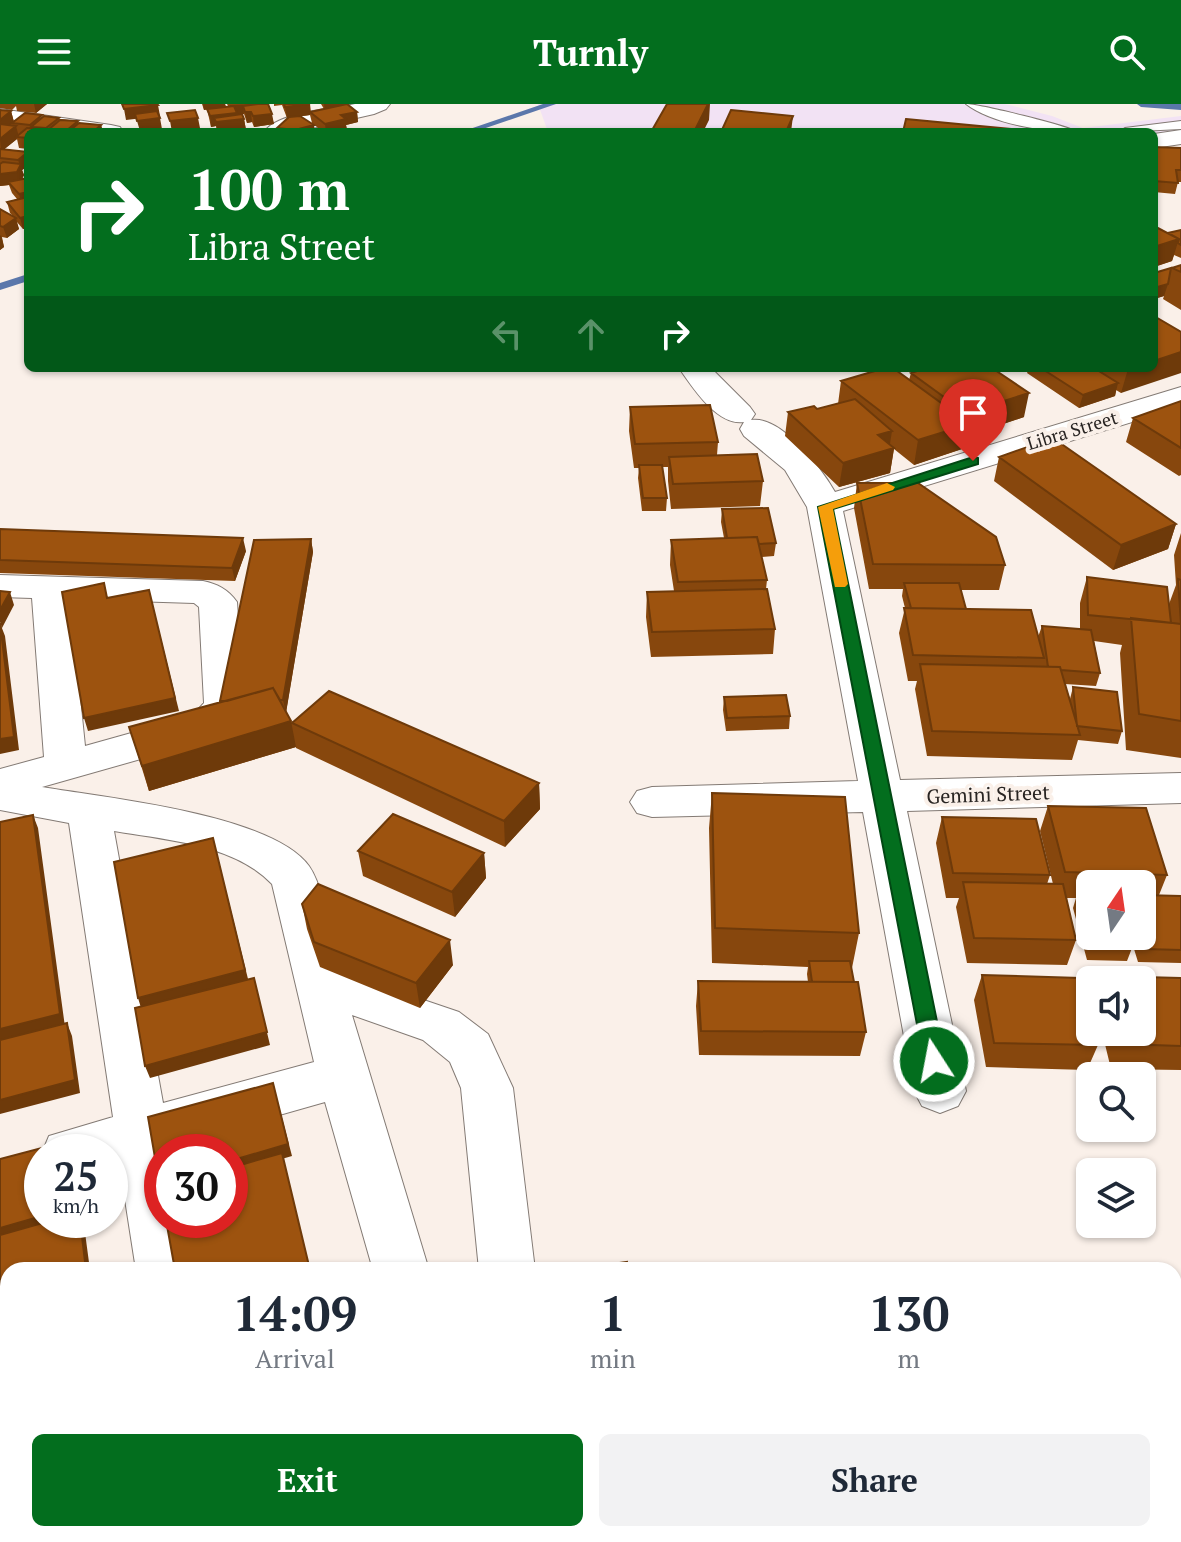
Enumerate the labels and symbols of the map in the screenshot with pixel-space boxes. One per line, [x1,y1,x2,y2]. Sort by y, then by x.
pin [939,379,1007,461]
street label: Libra Street [1024,405,1121,455]
street label: Gemini Street [926,778,1051,810]
north arrow [1076,870,1156,950]
position arrow [892,1019,976,1103]
speed limit sign: 30 [144,1134,248,1238]

